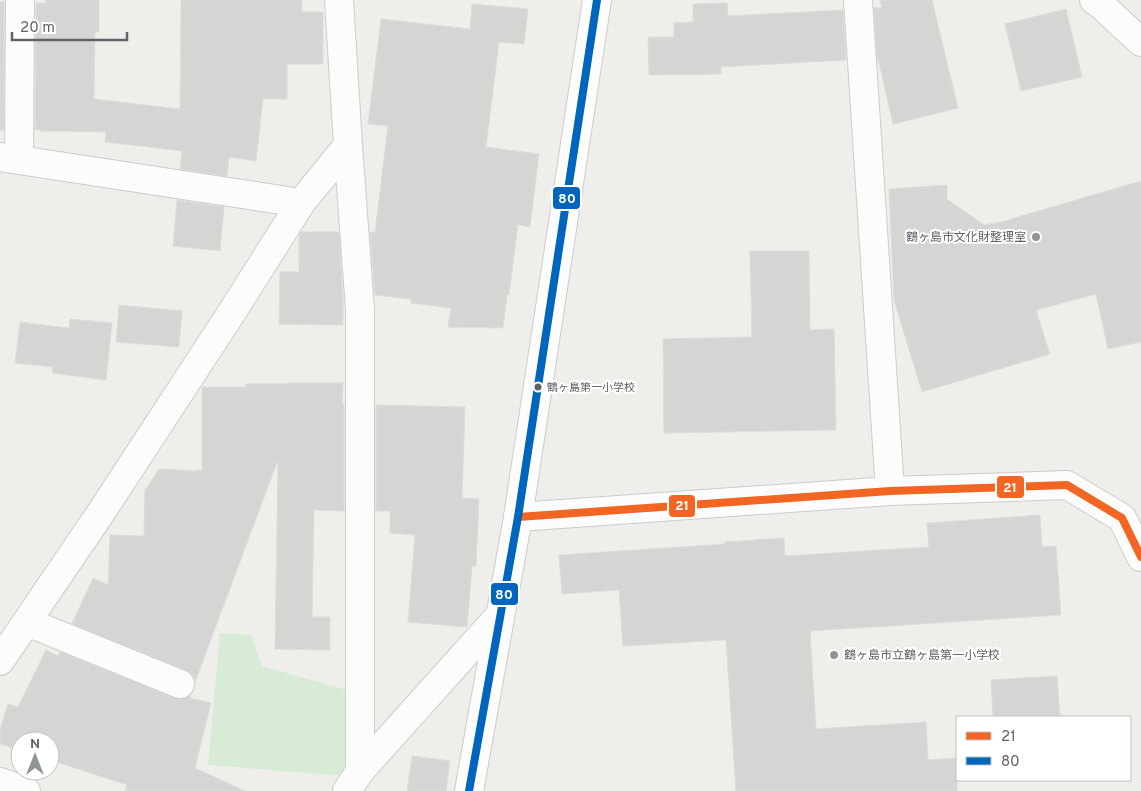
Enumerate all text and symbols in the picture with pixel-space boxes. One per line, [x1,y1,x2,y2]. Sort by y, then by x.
scale bar [12,10,128,42]
text: 20 m [20,19,55,38]
line badge: 80 [552,186,581,210]
text: 80 [558,191,576,208]
place label: 鶴ヶ島市文化財整理室 [906,230,1026,246]
marker: 鶴ヶ島市文化財整理室 [1030,231,1042,243]
place label: 鶴ヶ島第一小学校 [547,381,635,395]
marker: 鶴ヶ島第一小学校 [533,382,543,392]
line badge: 21 [996,475,1025,499]
text: 21 [1003,480,1017,497]
line badge: 21 [668,494,696,518]
text: 21 [675,498,689,515]
line badge: 80 [490,582,519,606]
text: 80 [495,587,513,604]
place label: 鶴ヶ島市立鶴ヶ島第一小学校 [844,648,1000,664]
marker: 鶴ヶ島市立鶴ヶ島第一小学校 [828,649,840,661]
legend [956,716,1131,781]
text: 21 [1001,728,1016,747]
north arrow [10,731,60,781]
text: N [30,736,40,753]
text: 80 [1001,753,1020,772]

